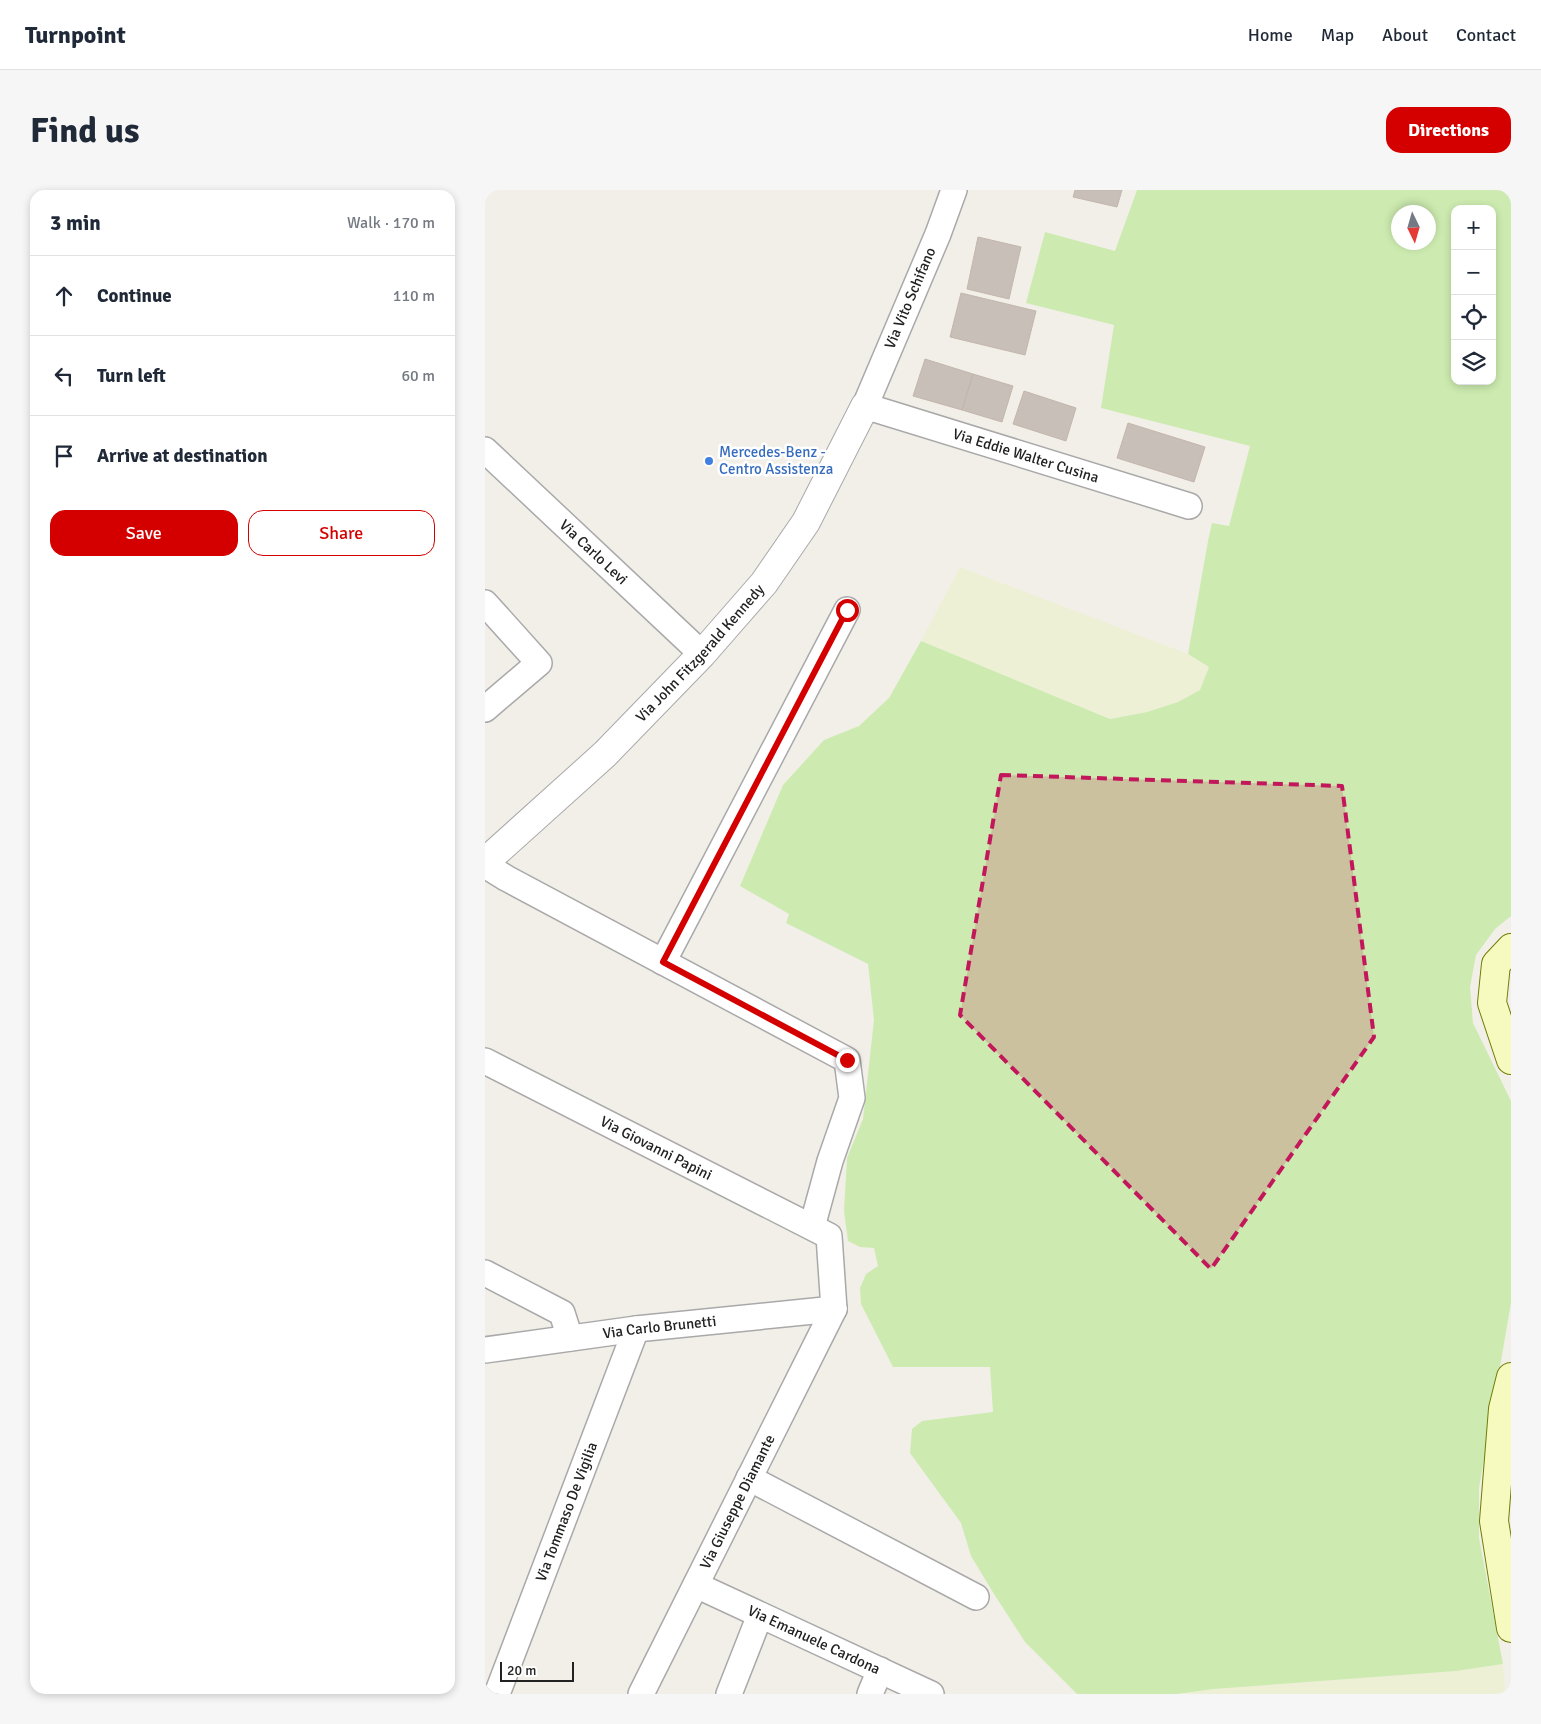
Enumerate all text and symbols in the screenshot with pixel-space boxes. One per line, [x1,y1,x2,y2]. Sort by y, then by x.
text: Turnpoint [25,20,126,50]
text: Home [1248,24,1293,46]
text: Map [1321,24,1354,46]
text: About [1382,24,1428,46]
text: Contact [1456,24,1516,46]
button: Directions [1386,107,1511,153]
text: Find us [30,109,140,152]
north arrow [1391,205,1436,250]
map controls [1451,205,1496,385]
button: + [1451,205,1496,250]
text: 3 min [50,210,101,236]
text: Walk · 170 m [347,213,435,233]
street label: Via Vito Schifano [880,244,940,351]
button: − [1451,250,1496,295]
icon: ahead [50,282,78,310]
text: Continue [97,284,172,308]
text: 110 m [393,286,435,306]
button: locate [1451,295,1496,340]
button: layers [1451,340,1496,385]
icon: left [50,362,78,390]
text: Turn left [97,364,166,388]
text: 60 m [401,366,435,386]
street label: Via Eddie Walter Cusina [951,425,1101,487]
icon: arrive [50,442,78,470]
place label: Mercedes-Benz - Centro Assistenza [719,443,833,478]
text: Arrive at destination [97,444,268,468]
marker: Mercedes-Benz - Centro Assistenza [703,455,715,467]
button: Save [50,510,238,556]
button: Share [248,510,435,556]
street label: Via Carlo Levi [556,516,631,588]
street label: Via John Fitzgerald Kennedy [632,581,768,726]
route start [836,599,859,622]
route end [836,1049,859,1072]
street label: Via Giovanni Papini [597,1112,715,1184]
street label: Via Carlo Brunetti [602,1312,717,1343]
street label: Via Giuseppe Diamante [696,1432,779,1572]
street label: Via Tommaso De Vigilia [532,1439,601,1584]
street label: Via Emanuele Cardona [745,1601,883,1678]
scale bar [500,1659,574,1682]
text: 20 m [507,1662,536,1679]

